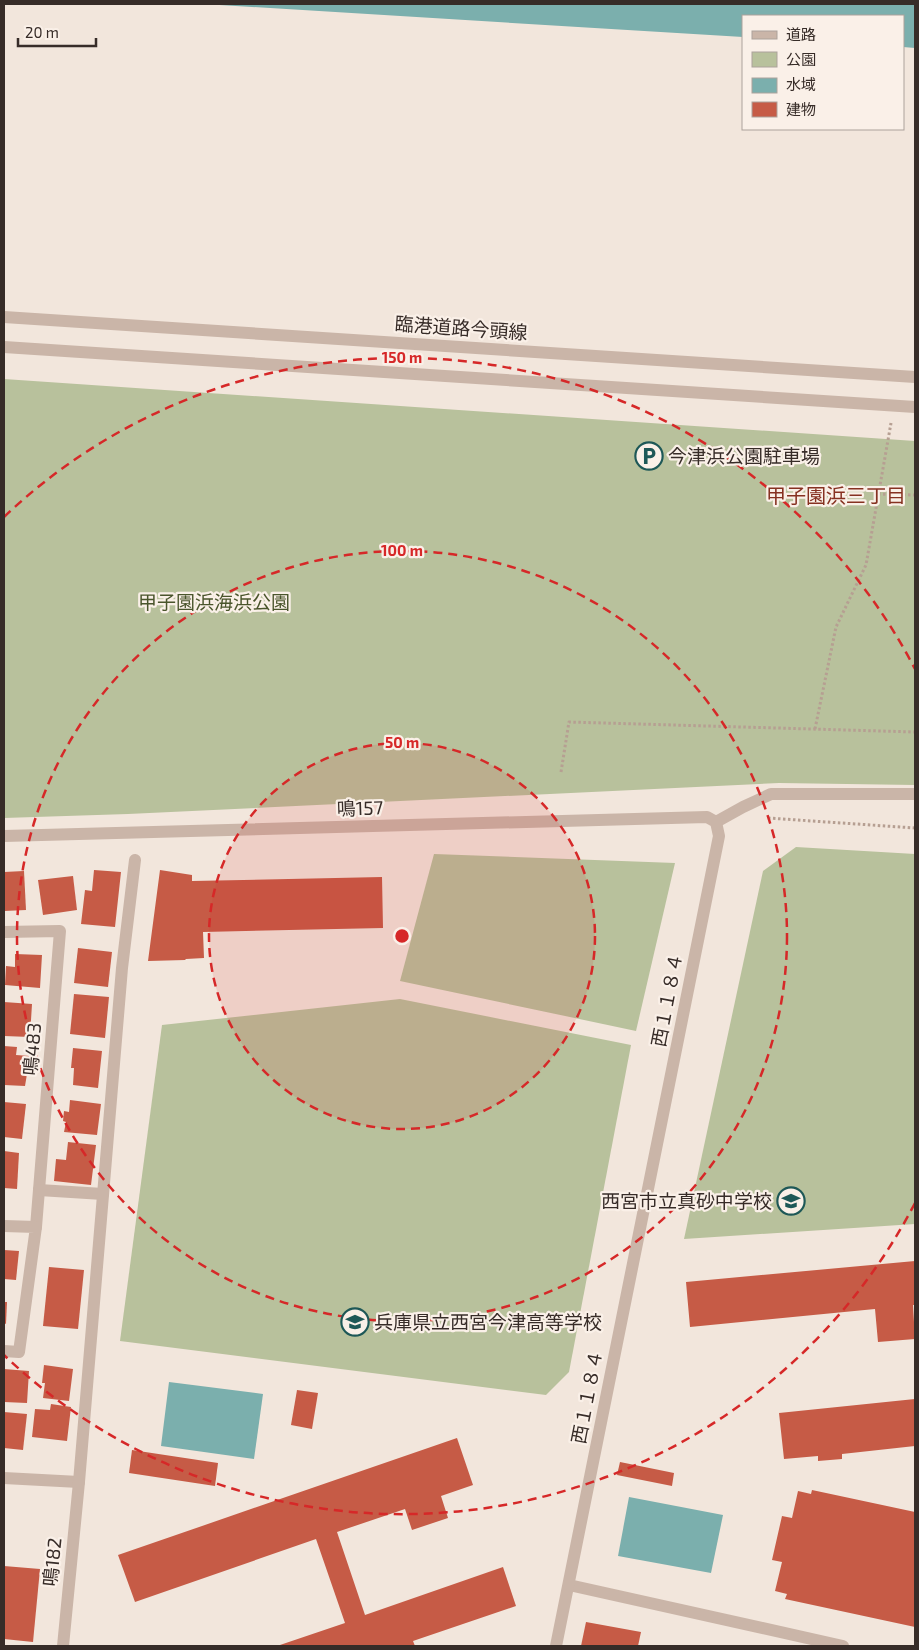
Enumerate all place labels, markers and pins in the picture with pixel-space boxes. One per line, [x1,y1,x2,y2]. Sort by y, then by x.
parking icon: 今津浜公園駐車場 [634,441,664,471]
place label: 今津浜公園駐車場 [668,444,820,467]
centre of rings [393,927,411,945]
school or university icon: 西宮市立真砂中学校 [776,1186,806,1216]
place label: 西宮市立真砂中学校 [601,1189,772,1212]
school or university icon: 兵庫県立西宮今津高等学校 [340,1307,370,1337]
place label: 兵庫県立西宮今津高等学校 [374,1310,602,1333]

